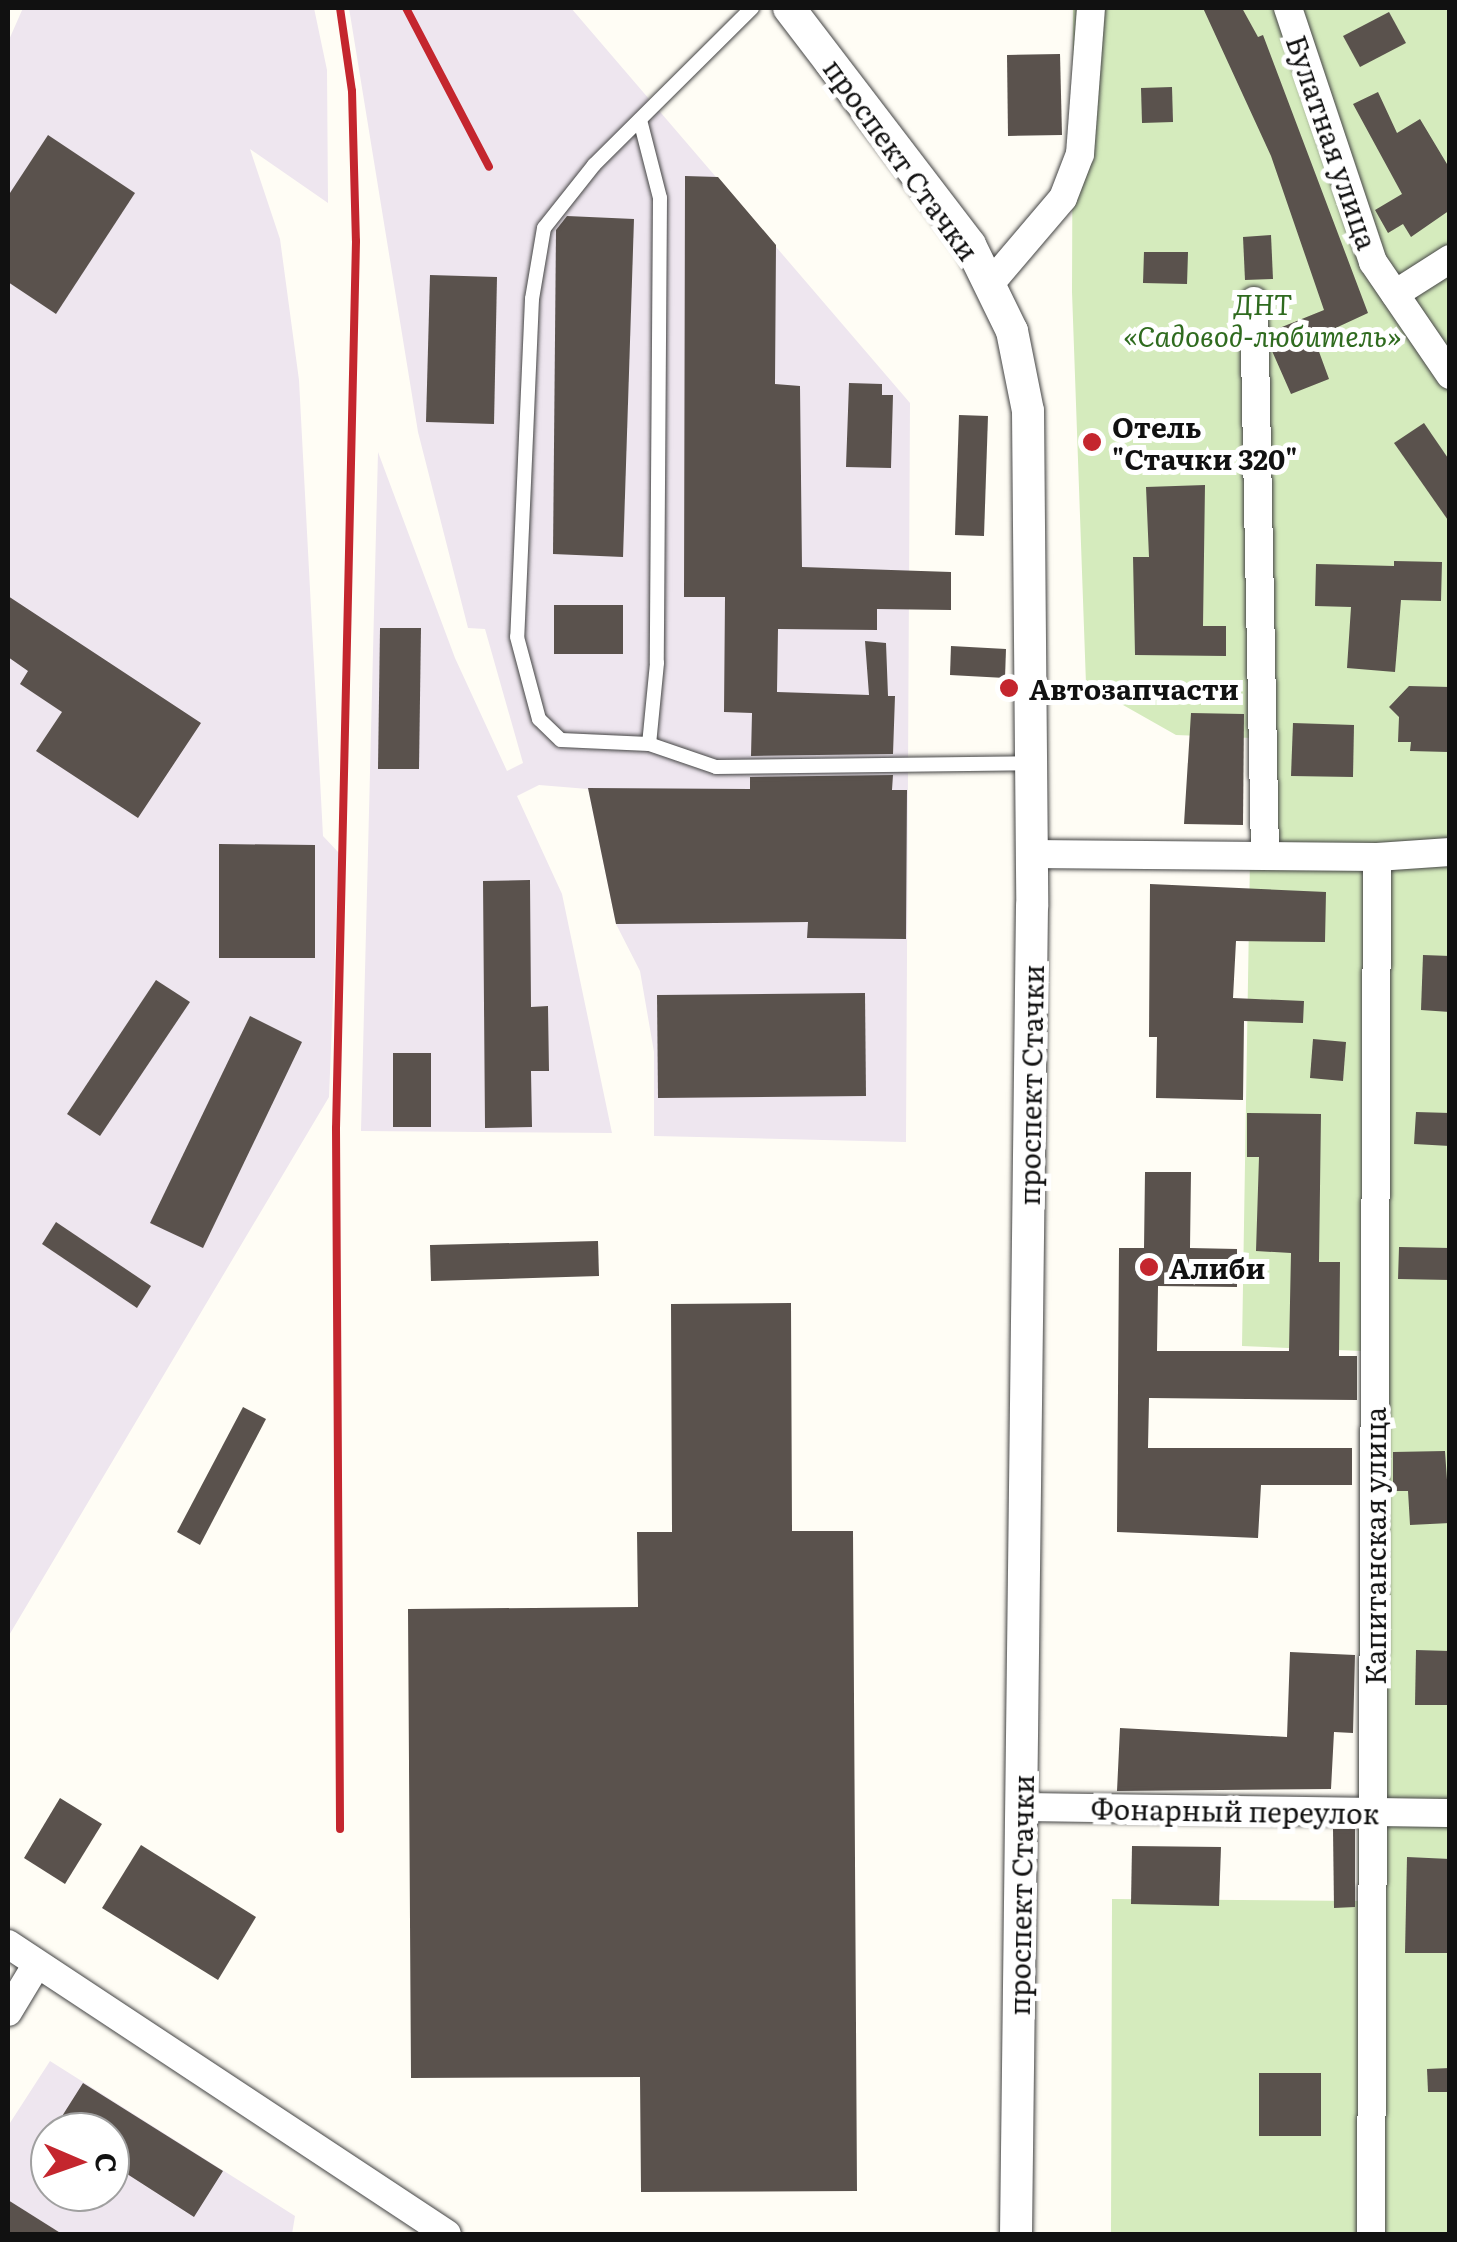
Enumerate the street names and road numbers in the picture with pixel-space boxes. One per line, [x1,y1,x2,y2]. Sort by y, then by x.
street label: Булатная улица [1281,31,1385,253]
street label: проспект Стачки [818,52,986,266]
street label: проспект Стачки [1011,964,1049,1206]
street label: Капитанская улица [1357,1407,1391,1685]
street label: проспект Стачки [1001,1774,1039,2016]
street label: Фонарный переулок [1090,1791,1380,1829]

